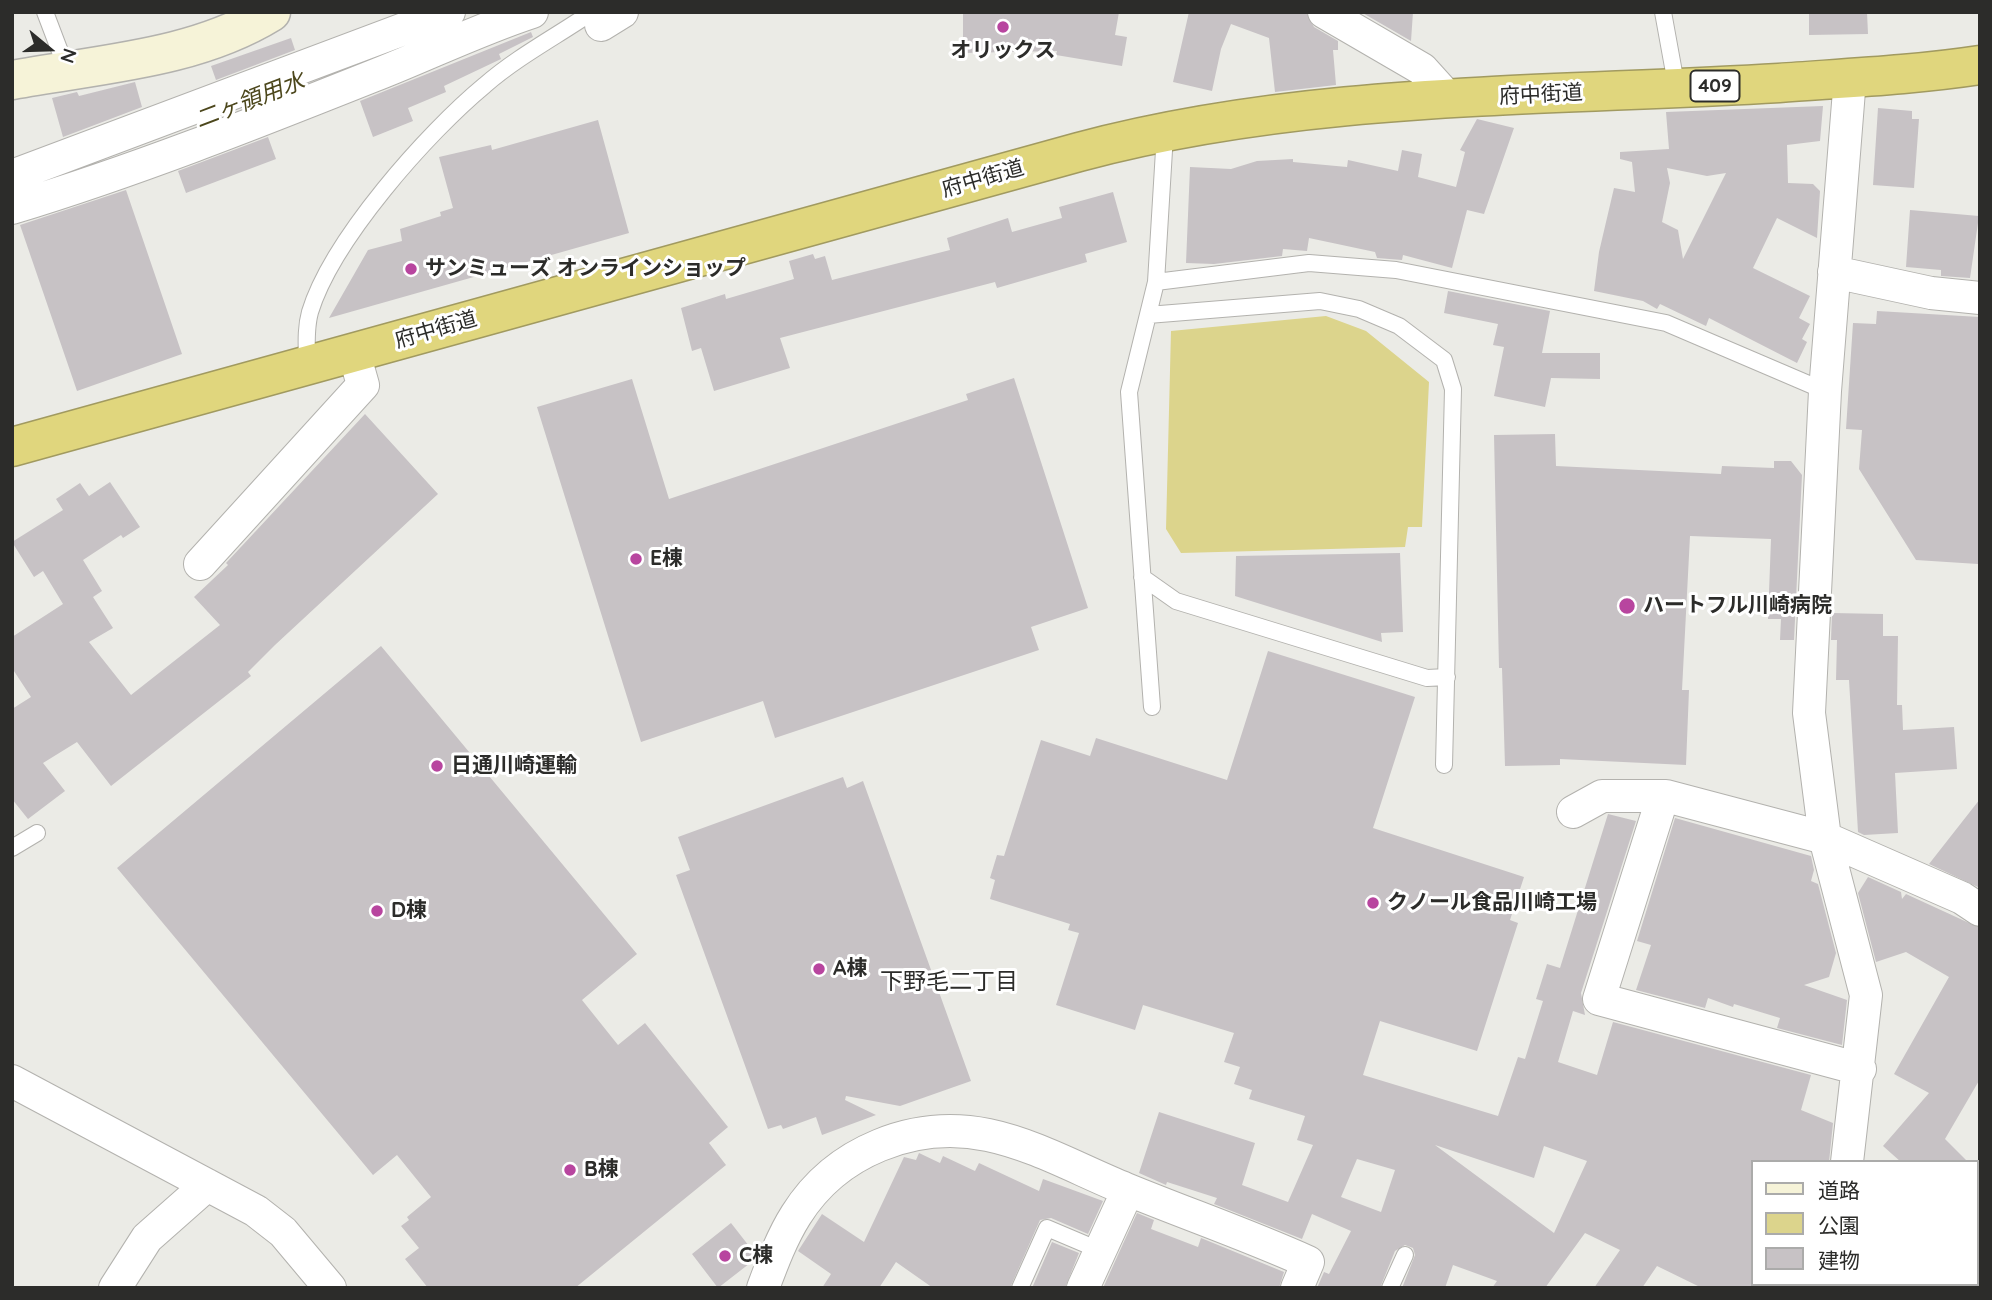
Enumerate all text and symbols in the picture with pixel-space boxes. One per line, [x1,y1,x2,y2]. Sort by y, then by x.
north arrow [14,14,84,84]
marker: オリックス [995,19,1011,35]
place label: オリックス [951,38,1055,64]
text: N [55,45,82,66]
water label: 二ヶ領用水 [191,68,309,134]
road number: 409 [1690,71,1740,102]
street label: 府中街道 [1498,80,1584,110]
street label: 府中街道 [939,155,1027,203]
place label: サンミューズ オンラインショップ [425,256,746,282]
marker: サンミューズ オンラインショップ [403,261,419,277]
street label: 府中街道 [392,306,480,354]
place label: E棟 [650,546,683,572]
marker: E棟 [628,551,644,567]
place label: ハートフル川崎病院 [1643,593,1832,619]
marker: ハートフル川崎病院 [1617,596,1637,616]
place label: 日通川崎運輸 [451,753,577,779]
marker: 日通川崎運輸 [429,758,445,774]
place label: クノール食品川崎工場 [1387,890,1597,916]
marker: クノール食品川崎工場 [1365,895,1381,911]
place label: D棟 [391,898,427,924]
marker: D棟 [369,903,385,919]
place label: A棟 [833,956,867,982]
marker: A棟 [811,961,827,977]
district label: 下野毛二丁目 [880,968,1018,996]
place label: B棟 [584,1157,619,1183]
legend [1750,1160,1978,1286]
marker: B棟 [562,1162,578,1178]
text: 道路 [1818,1177,1860,1203]
text: 公園 [1818,1212,1860,1238]
place label: C棟 [739,1243,773,1269]
text: 建物 [1818,1247,1860,1273]
marker: C棟 [717,1248,733,1264]

